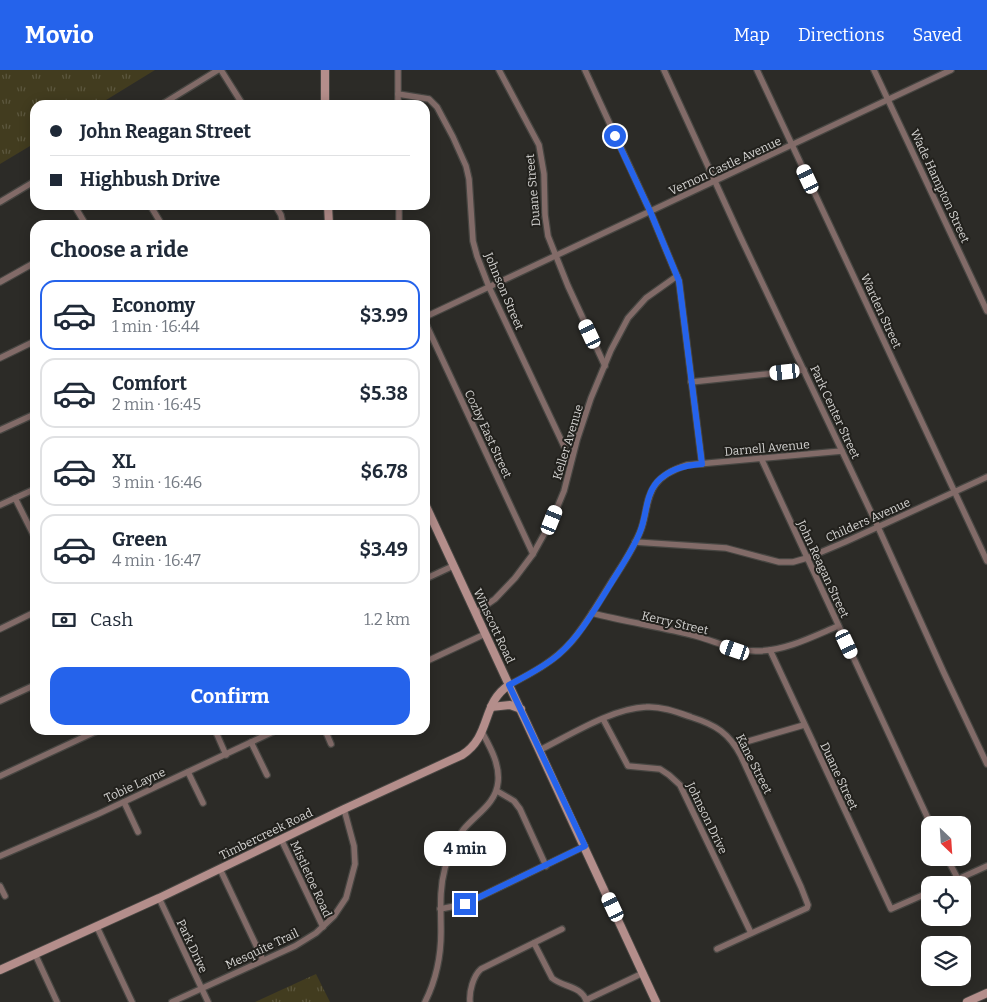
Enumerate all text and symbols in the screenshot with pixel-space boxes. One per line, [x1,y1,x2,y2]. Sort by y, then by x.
text: Movio [25,21,94,49]
text: Map [734,24,770,46]
text: Directions [798,24,885,46]
text: Saved [913,24,962,46]
text: John Reagan Street [80,120,251,143]
route start [604,125,626,147]
street label: Wade Hampton Street [908,127,973,245]
street label: Vernon Castle Avenue [667,134,783,198]
street label: Duane Street [523,152,543,227]
car [794,162,821,196]
text: Highbush Drive [80,168,220,191]
text: Choose a ride [50,236,189,263]
street label: Johnson Street [481,249,527,332]
street label: Warden Street [858,272,905,351]
icon: car [52,293,97,338]
text: Economy [112,294,195,317]
text: $3.99 [360,304,408,327]
text: 1 min · 16:44 [112,317,200,336]
car [576,317,603,351]
car [769,363,800,381]
street label: Park Center Street [807,363,863,462]
icon: car [52,371,97,416]
text: Comfort [112,372,187,395]
text: $5.38 [360,382,408,405]
street label: Cozby East Street [461,388,515,481]
text: 2 min · 16:45 [112,395,201,414]
street label: Keller Avenue [550,403,586,481]
street label: Darnell Avenue [724,437,810,459]
icon: car [52,449,97,494]
text: XL [112,450,136,473]
text: $6.78 [360,460,408,483]
text: 3 min · 16:46 [112,473,202,492]
street label: Childers Avenue [824,495,912,545]
car [539,503,564,537]
street label: John Reagan Street [794,517,852,621]
icon: car [52,527,97,572]
text: Green [112,528,167,551]
text: $3.49 [359,538,408,561]
text: 4 min · 16:47 [112,551,201,570]
street label: Winscott Road [471,586,517,666]
icon: cash [50,606,78,634]
text: Cash [90,608,133,631]
street label: Kerry Street [640,609,710,638]
text: 1.2 km [364,610,410,629]
car [833,627,860,661]
car [718,638,751,662]
button: Confirm [50,667,410,725]
street label: Kane Street [733,732,775,797]
street label: Duane Street [817,740,861,813]
street label: Tobie Layne [102,765,168,805]
street label: Johnson Drive [683,779,730,856]
street label: Timbercreek Road [217,805,315,863]
north arrow [921,816,971,866]
map controls [921,816,971,986]
callout: 4 min [424,832,506,866]
street label: Mistletoe Road [287,839,335,919]
text: 4 min [443,839,487,858]
button: locate [921,876,971,926]
car [599,890,626,924]
route end [454,893,476,915]
street label: Park Drive [174,917,210,975]
street label: Mesquite Trail [223,926,301,972]
button: layers [921,936,971,986]

